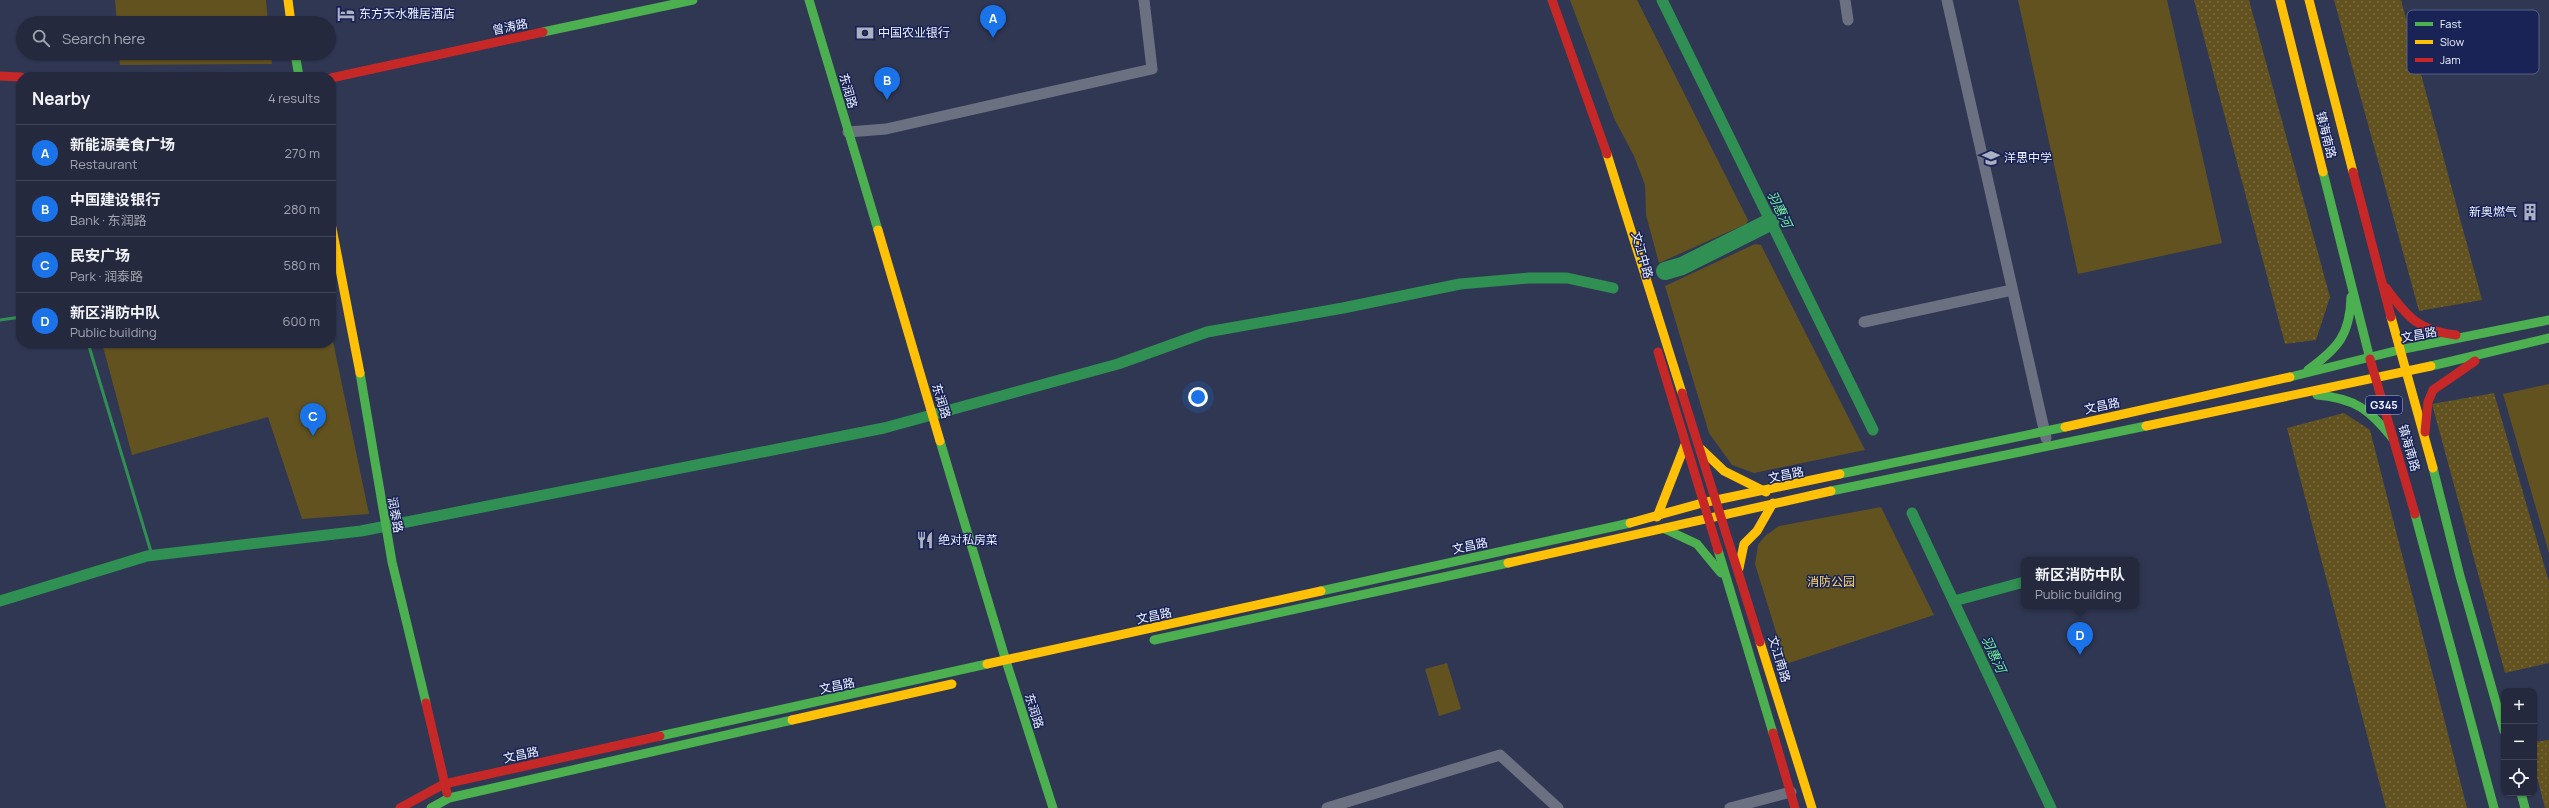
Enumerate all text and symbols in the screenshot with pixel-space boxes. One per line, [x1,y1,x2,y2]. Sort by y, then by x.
hotel icon: 东方天水雅居酒店 [336,4,356,24]
place label: 东方天水雅居酒店 [359,5,455,22]
pin: A [980,5,1006,38]
legend [2407,10,2539,74]
street label: 曾涛路 [491,14,529,39]
search box [16,16,336,60]
text: Fast [2440,16,2462,31]
bank icon: 中国农业银行 [855,23,875,43]
place label: 中国农业银行 [878,24,950,41]
icon: search [30,27,52,49]
text: Search here [62,28,145,49]
text: Slow [2440,34,2465,49]
text: Jam [2440,52,2461,67]
pin: B [874,67,900,100]
street label: 东润路 [835,71,862,111]
text: Nearby [32,87,90,110]
text: 4 results [268,89,320,107]
street label: 镇海南路 [2312,110,2341,160]
text: 新能源美食广场 [70,134,175,155]
text: A [41,144,49,162]
text: 270 m [285,144,320,162]
school or university icon: 洋思中学 [1981,148,2001,168]
place label: 洋思中学 [2004,149,2052,166]
text: Restaurant [70,155,137,173]
water label: 羽惠河 [1763,188,1798,233]
text: 中国建设银行 [70,189,160,210]
text: B [41,200,49,218]
text: 280 m [283,200,320,218]
building icon: 新奥燃气 [2520,202,2540,222]
place label: 新奥燃气 [2469,203,2517,220]
text: Bank · 东润路 [70,211,147,229]
street label: 文江中路 [1628,229,1657,280]
text: 民安广场 [70,245,130,266]
text: C [40,256,50,274]
text: 580 m [283,256,320,274]
text: Park · 润泰路 [70,267,143,285]
text: 新区消防中队 [70,302,160,323]
text: D [40,312,50,330]
text: 600 m [282,312,320,330]
text: Public building [70,323,157,341]
street label: 文昌路 [2400,323,2438,346]
street label: 东润路 [928,381,955,421]
your location [1188,387,1208,407]
street label: 文昌路 [2083,393,2121,418]
road number: G345 [2366,396,2402,414]
pin: C [300,403,326,436]
street label: 镇海南路 [2395,422,2424,473]
street label: 文昌路 [1767,462,1805,487]
street label: 润泰路 [384,496,407,534]
restaurant icon: 绝对私房菜 [915,530,935,550]
place label: 绝对私房菜 [938,531,998,548]
street label: 文昌路 [1451,533,1489,558]
popup [2021,557,2139,609]
text: 新区消防中队 [2035,564,2125,585]
park label: 消防公园 [1807,573,1855,590]
text: Public building [2035,585,2122,603]
street label: 文昌路 [1135,603,1173,628]
pin: D [2067,622,2093,655]
street label: 文江南路 [1764,633,1795,684]
water label: 羽惠河 [1978,633,2012,678]
street label: 文昌路 [818,673,856,698]
map controls [2501,688,2537,796]
button: + [2501,688,2537,724]
street label: 东润路 [1021,691,1048,731]
button: − [2501,724,2537,760]
street label: 文昌路 [502,742,540,767]
button: locate [2501,760,2537,796]

